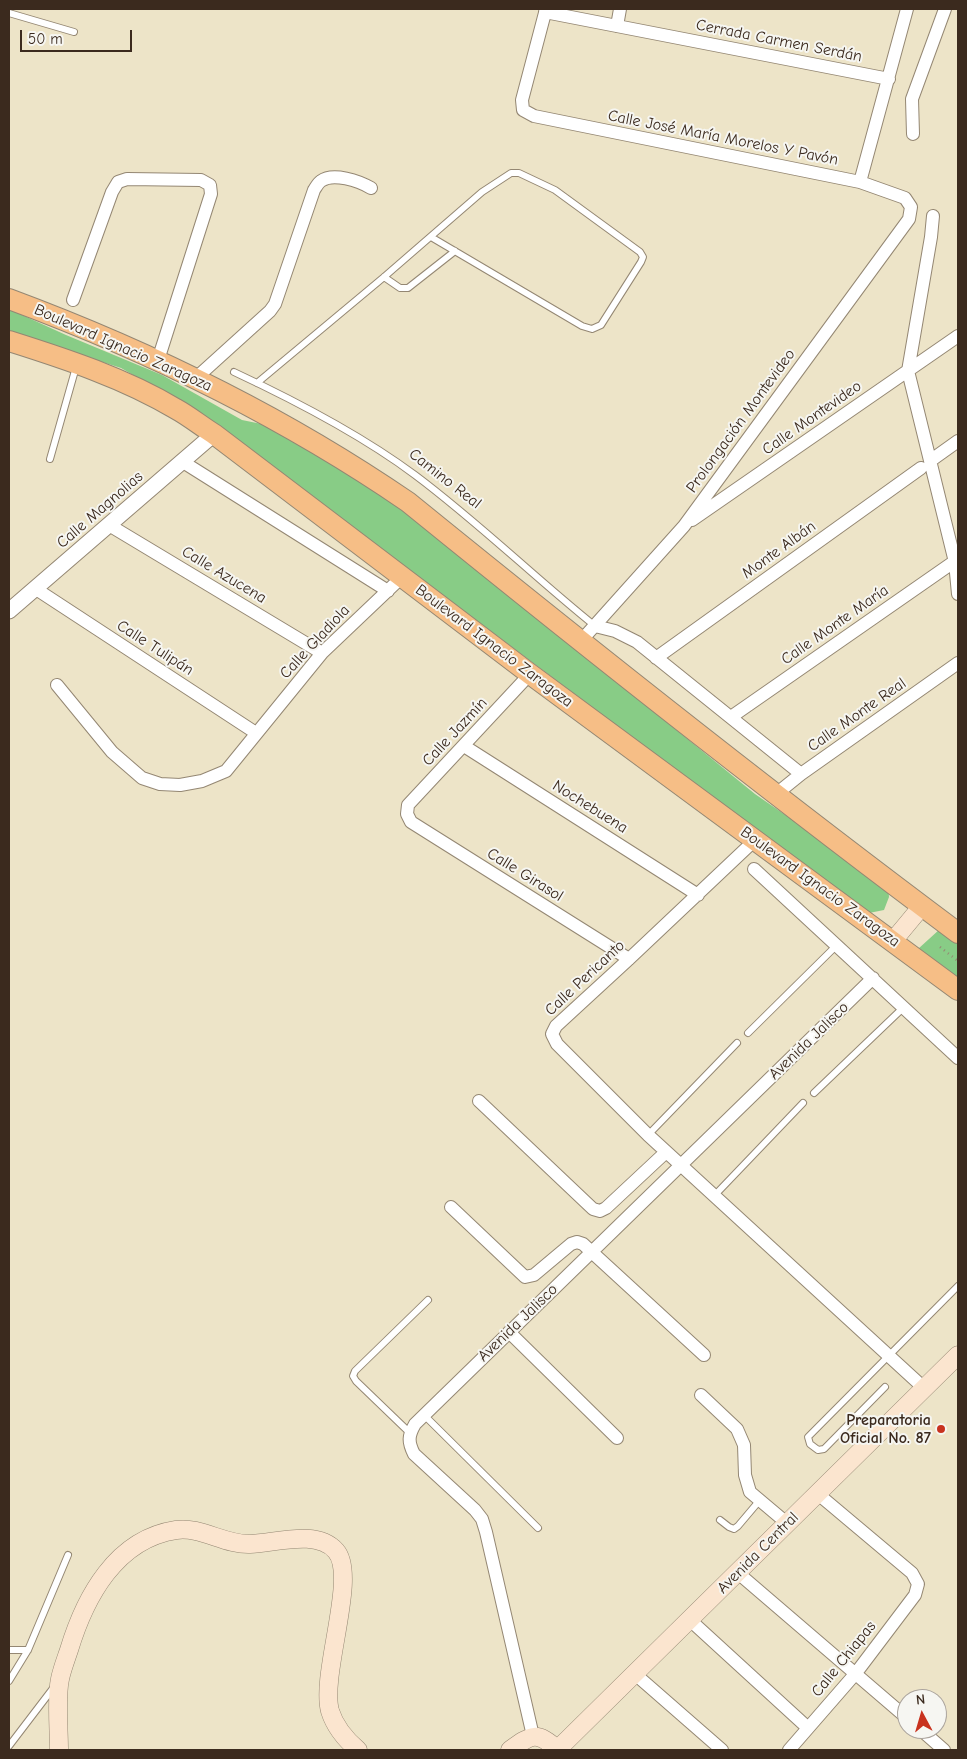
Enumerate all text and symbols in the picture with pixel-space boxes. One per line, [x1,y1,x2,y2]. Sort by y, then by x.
street label: Cerrada Carmen Serdán [694,15,864,67]
scale bar [22,20,135,52]
text: 50 m [28,30,63,48]
street label: Calle José María Morelos Y Pavón [606,106,840,170]
street label: Boulevard Ignacio Zaragoza [31,300,215,396]
street label: Prolongación Montevideo [682,345,800,497]
street label: Calle Montevideo [759,377,865,459]
street label: Camino Real [405,445,485,513]
street label: Calle Magnolias [53,467,147,553]
street label: Monte Albán [738,517,820,583]
street label: Calle Azucena [178,542,270,608]
street label: Boulevard Ignacio Zaragoza [411,580,577,712]
street label: Calle Monte María [778,581,892,669]
street label: Calle Gladiola [276,601,354,683]
street label: Calle Tulipán [113,616,197,680]
street label: Calle Monte Real [804,674,910,756]
street label: Calle Jazmín [418,694,492,770]
street label: Nochebuena [549,776,631,838]
street label: Boulevard Ignacio Zaragoza [736,823,904,951]
street label: Calle Girasol [483,844,567,906]
street label: Calle Pericanto [541,936,629,1020]
street label: Avenida Jalisco [765,998,853,1084]
street label: Avenida Jalisco [474,1280,562,1366]
place label: Preparatoria Oficial No. 87 [840,1410,931,1448]
marker: Preparatoria Oficial No. 87 [935,1423,947,1435]
street label: Avenida Central [713,1508,803,1598]
street label: Calle Chiapas [808,1617,880,1701]
north arrow [897,1689,947,1739]
text: N [915,1691,926,1709]

